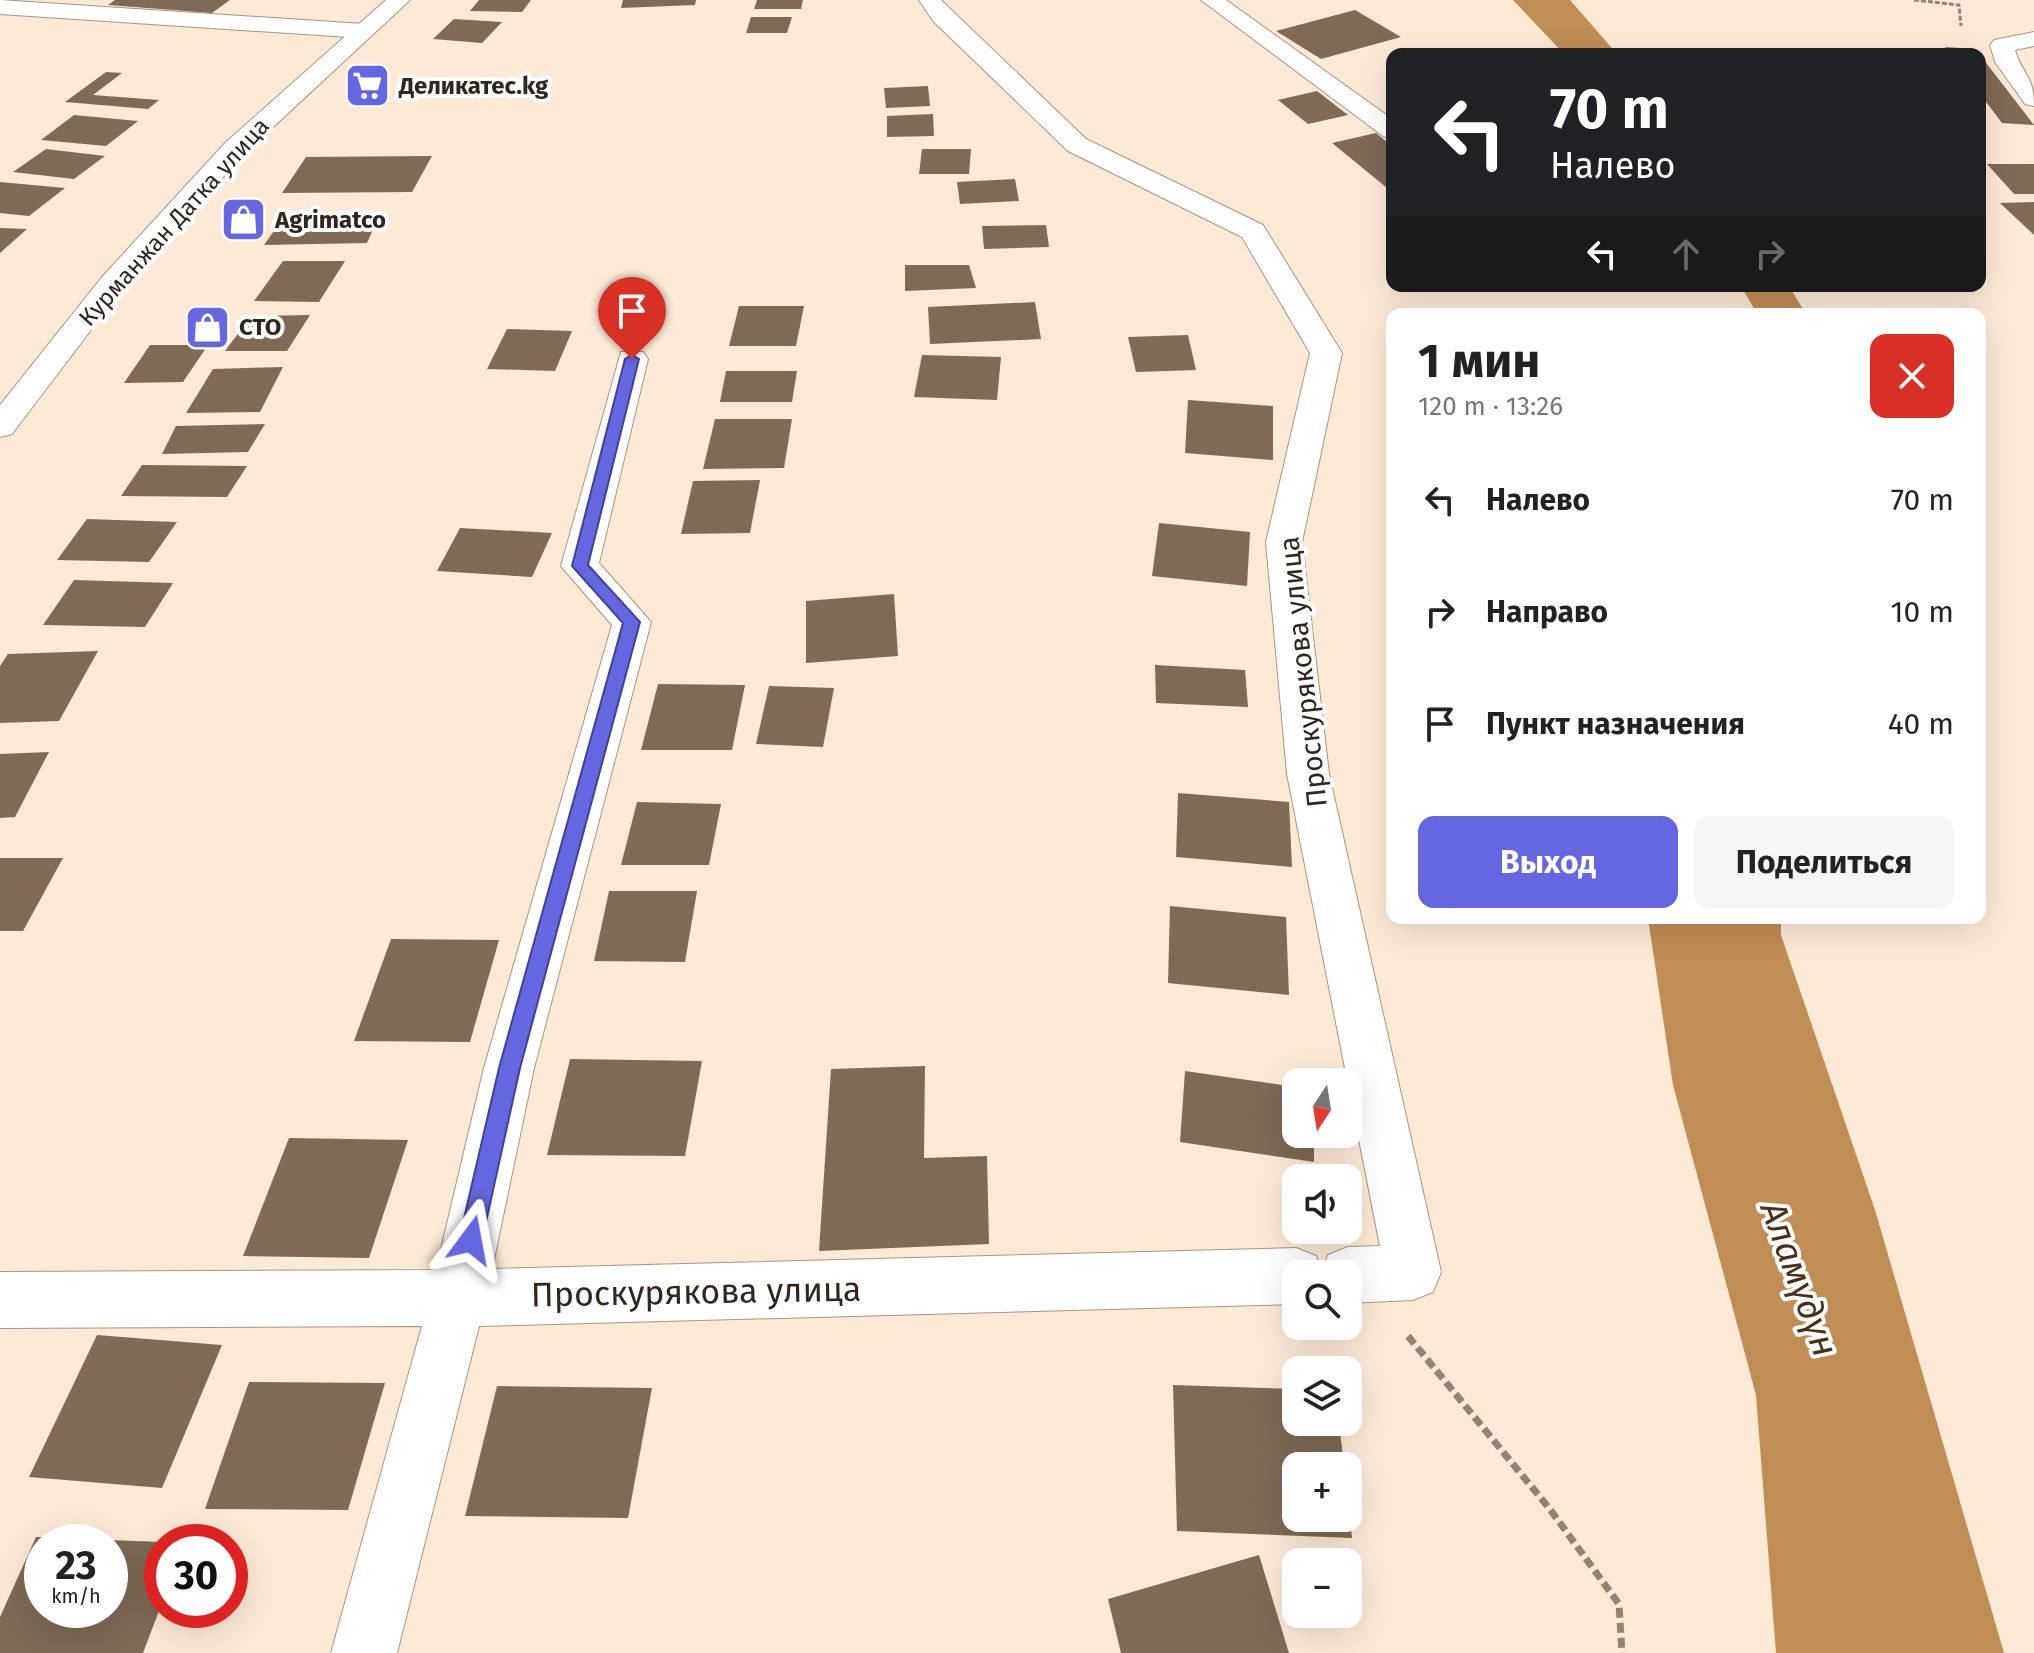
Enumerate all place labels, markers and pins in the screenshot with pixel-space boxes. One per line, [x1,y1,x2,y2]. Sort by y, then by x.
supermarket icon: Деликатес.kg [344,62,392,110]
place label: Деликатес.kg [398,72,549,100]
shop icon: Agrimatco [220,196,268,244]
place label: Agrimatco [274,206,386,234]
pin [598,277,666,359]
shop icon: СТО [184,303,232,351]
place label: СТО [239,313,281,341]

